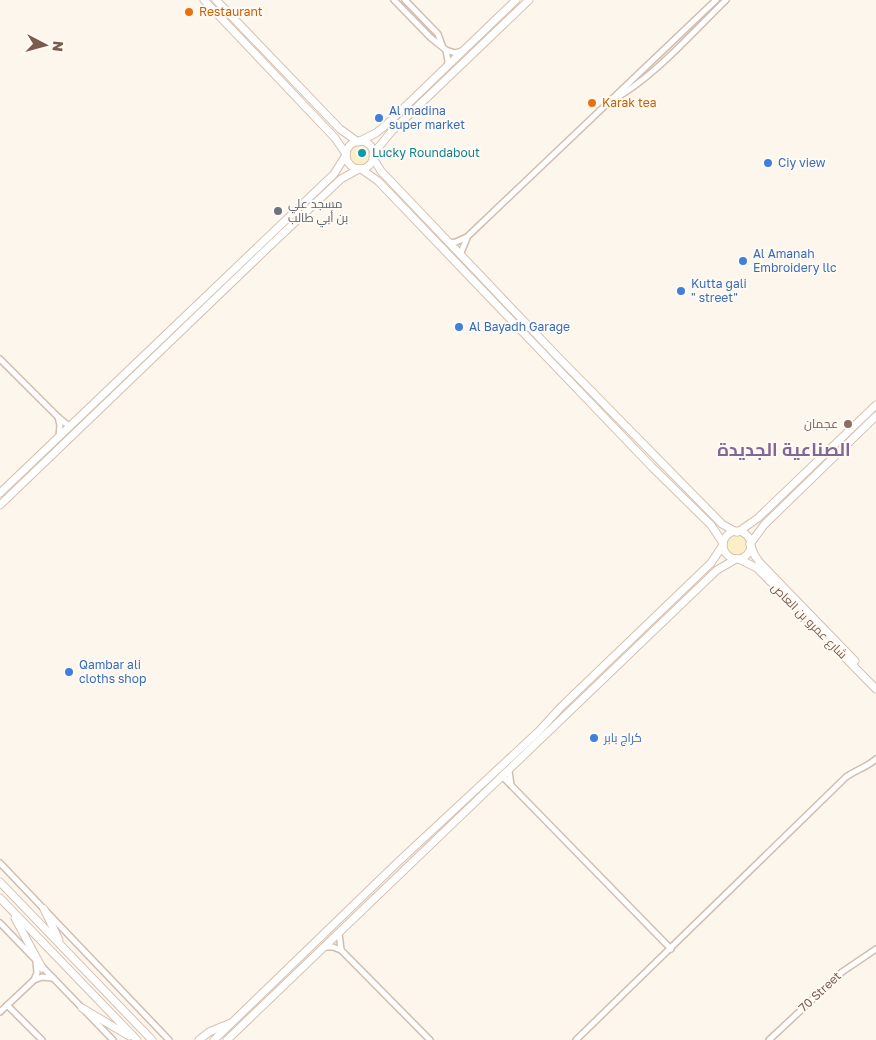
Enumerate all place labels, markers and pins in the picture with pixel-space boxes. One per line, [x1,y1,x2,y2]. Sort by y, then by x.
place label: Restaurant [199,4,263,19]
marker: Restaurant [183,6,195,18]
place label: Karak tea [602,95,657,110]
marker: Karak tea [586,97,598,109]
place label: Al madina super market [389,103,465,132]
marker: Al madina super market [373,112,385,124]
place label: Lucky Roundabout [372,145,480,160]
marker: Lucky Roundabout [356,147,368,159]
place label: Ciy view [778,155,826,170]
marker: Ciy view [762,157,774,169]
place label: مسجد علي بن أبي طالب [288,196,348,228]
marker: مسجد علي بن أبي طالب [272,205,284,217]
place label: Al Amanah Embroidery llc [753,246,837,275]
marker: Al Amanah Embroidery llc [737,255,749,267]
place label: Kutta gali " street" [691,276,747,305]
marker: Kutta gali " street" [675,285,687,297]
place label: Al Bayadh Garage [469,319,570,334]
marker: Al Bayadh Garage [453,321,465,333]
place label: عجمان [804,416,838,431]
marker: عجمان [842,418,854,430]
place label: Qambar ali cloths shop [79,657,146,686]
marker: Qambar ali cloths shop [63,666,75,678]
place label: كراج بابر [603,730,642,746]
marker: كراج بابر [588,732,600,744]

